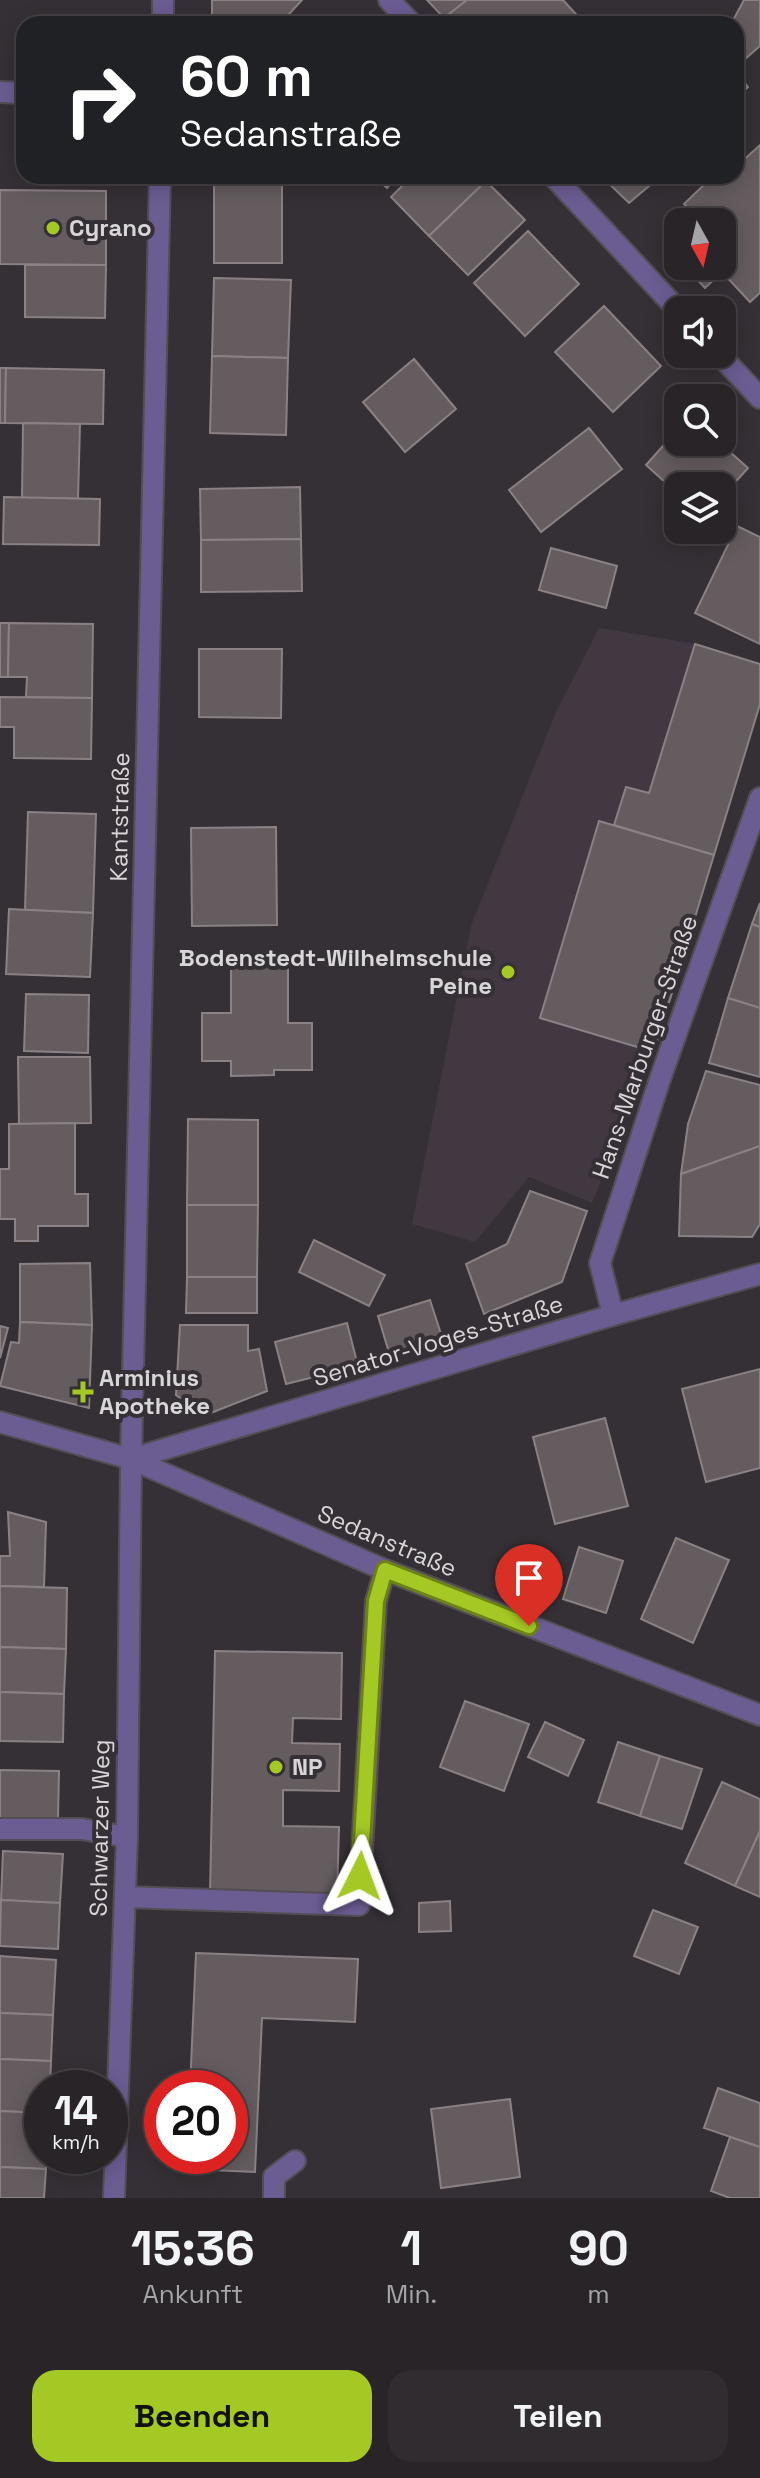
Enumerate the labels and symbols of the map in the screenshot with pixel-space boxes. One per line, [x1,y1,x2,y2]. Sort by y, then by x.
north arrow [664,208,736,280]
place label: Cyrano [69,212,152,243]
marker: Cyrano [44,219,62,237]
street label: Kantstraße [103,752,136,882]
street label: Hans-Marburger-Straße [585,911,704,1183]
place label: Bodenstedt-Wilhelmschule Peine [179,942,492,1001]
marker: Bodenstedt-Wilhelmschule Peine [499,963,517,981]
street label: Senator-Voges-Straße [309,1288,567,1393]
place label: Arminius Apotheke [99,1362,210,1421]
marker: Arminius Apotheke [74,1383,92,1401]
street label: Sedanstraße [313,1497,461,1584]
pin [495,1544,563,1626]
street label: Schwarzer Weg [82,1739,117,1917]
place label: NP [292,1751,323,1782]
marker: NP [267,1758,285,1776]
position arrow [318,1834,402,1918]
speed limit sign: 20 [144,2070,248,2174]

